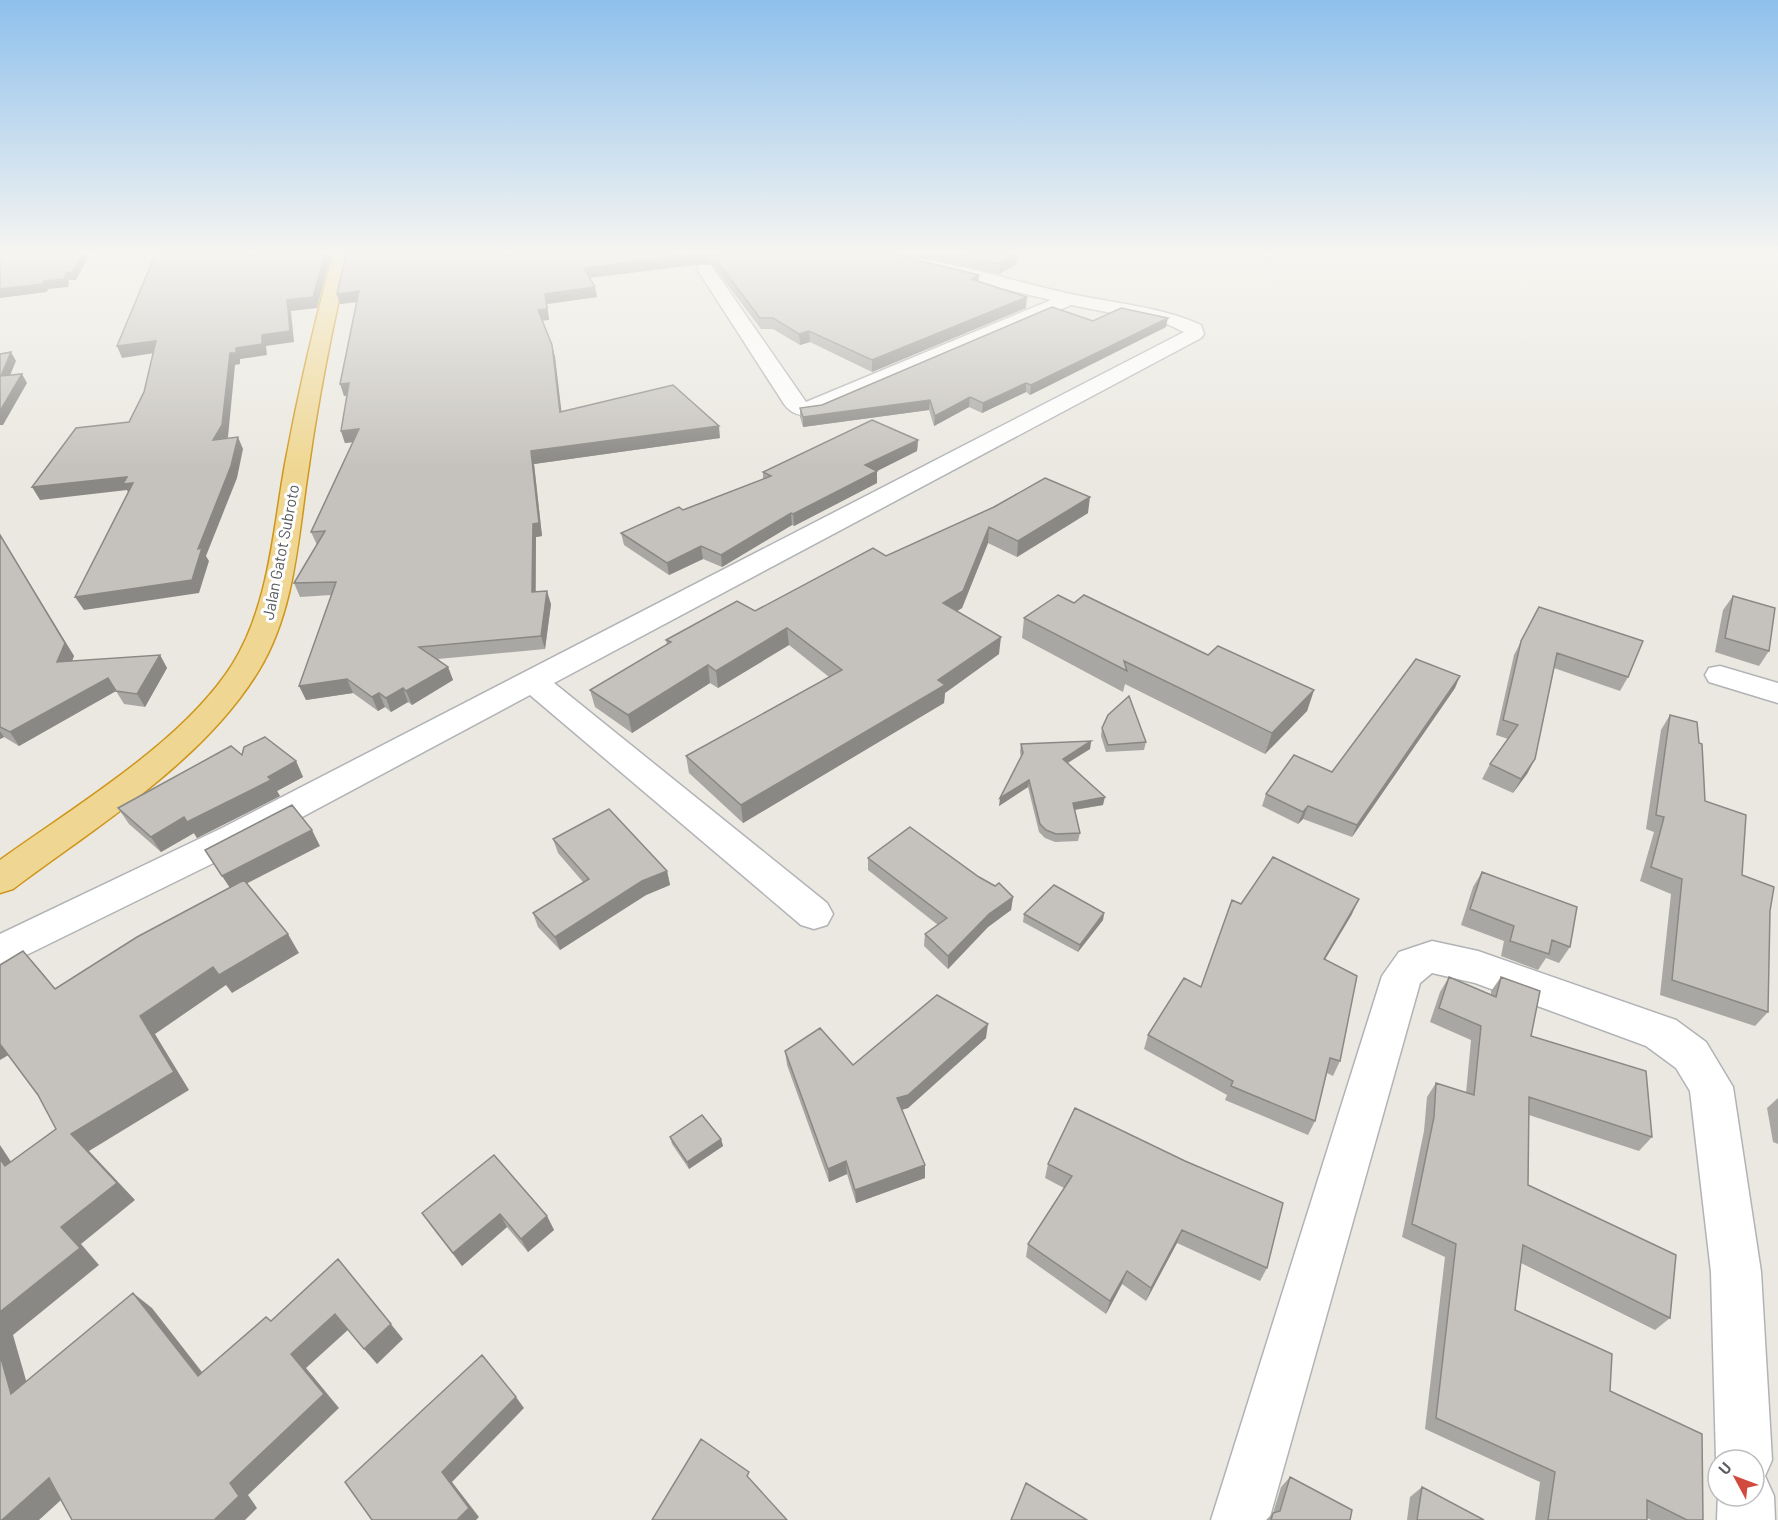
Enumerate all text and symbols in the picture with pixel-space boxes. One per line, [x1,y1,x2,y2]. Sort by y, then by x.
street label: Jalan Gatot Subroto [258,483,302,621]
north arrow [1706,1448,1766,1508]
text: U [1714,1458,1735,1478]

